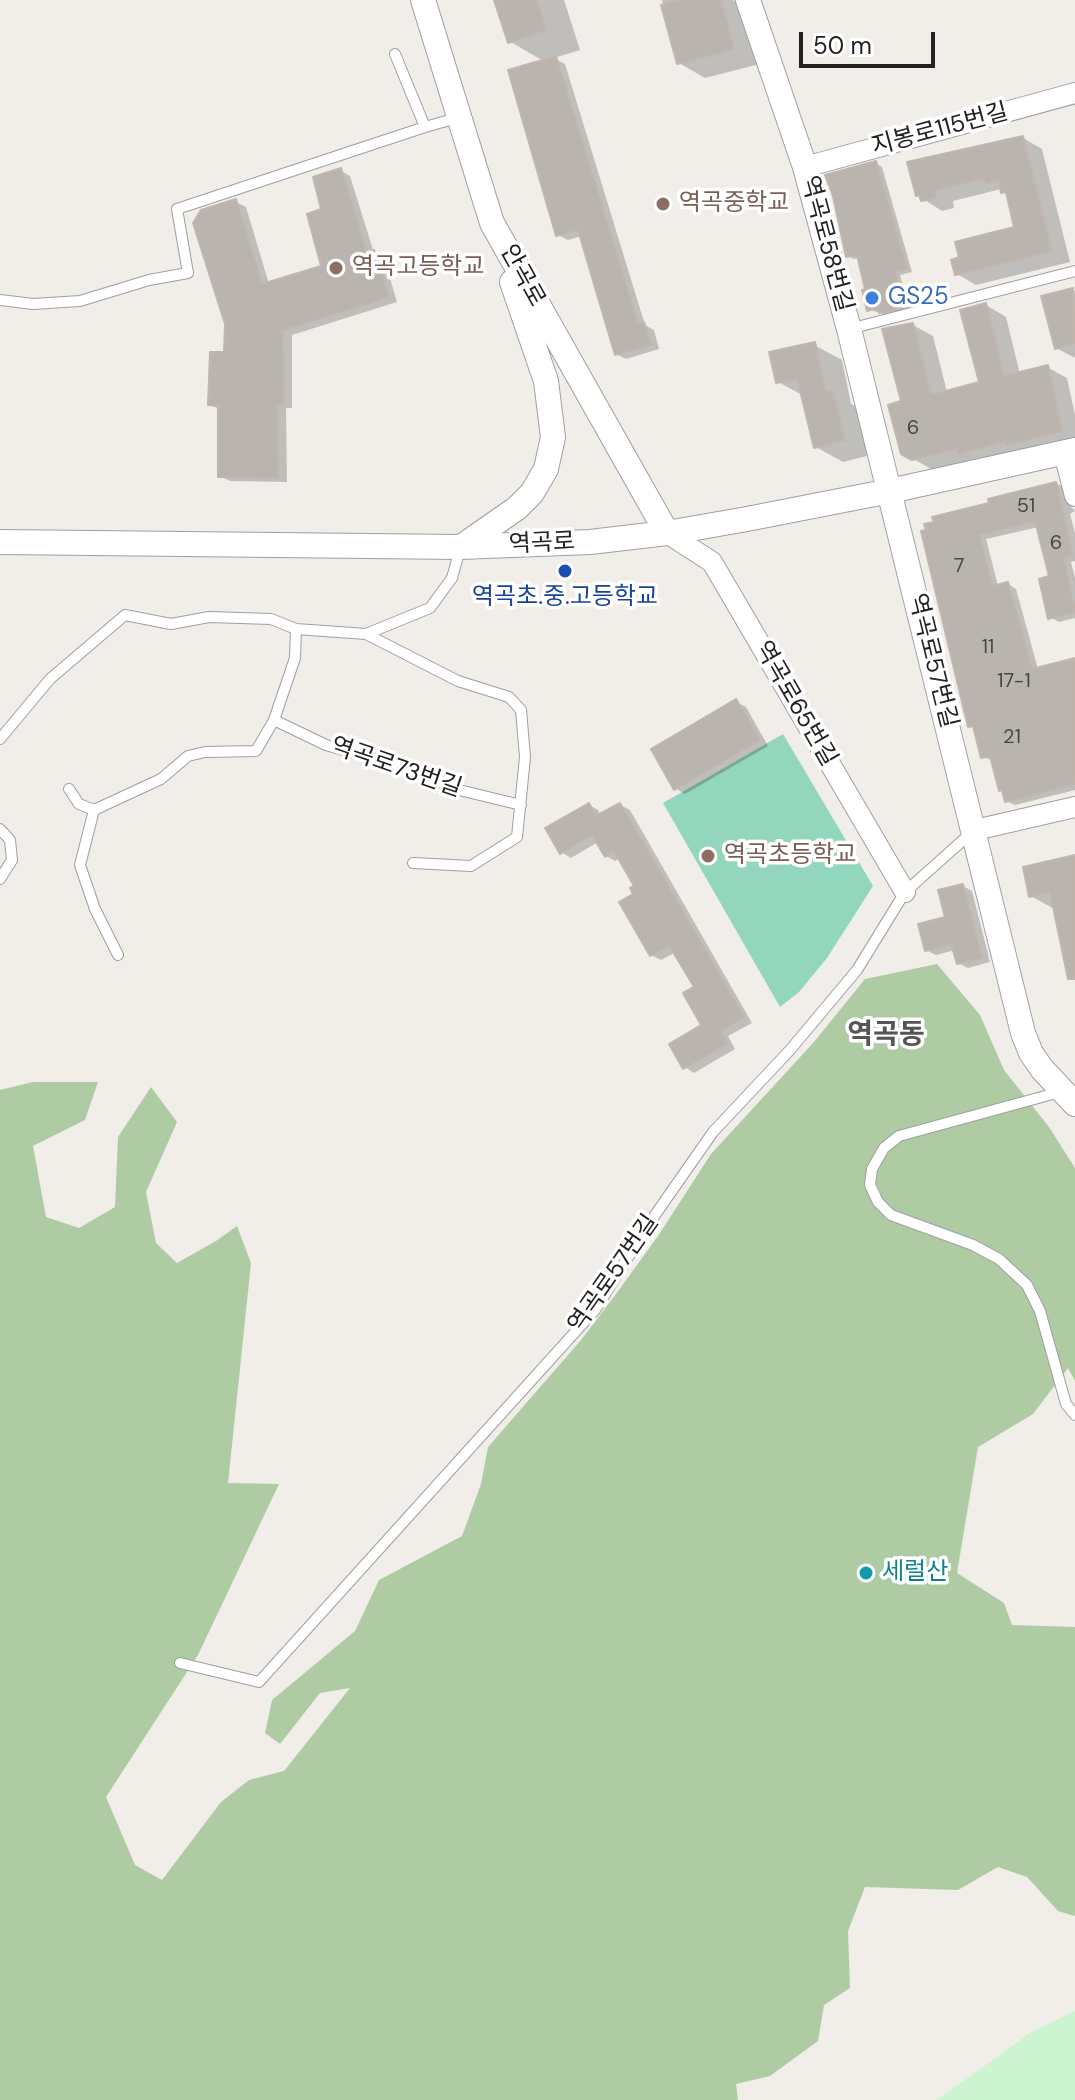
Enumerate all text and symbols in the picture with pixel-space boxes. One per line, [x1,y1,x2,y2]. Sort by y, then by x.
scale bar [803,16,939,66]
text: 50 m [813,30,872,61]
street label: 지봉로115번길 [869,98,1011,162]
street label: 역곡로58번길 [794,173,858,315]
place label: 역곡중학교 [679,190,789,218]
marker: 역곡중학교 [654,195,672,213]
street label: 안곡로 [493,240,551,312]
place label: 역곡고등학교 [352,254,484,282]
marker: 역곡고등학교 [327,259,345,277]
place label: GS25 [888,284,949,312]
marker: GS25 [863,289,881,307]
house number: 6 [907,417,919,441]
house number: 51 [1017,495,1035,519]
street label: 역곡로 [508,528,576,560]
house number: 6 [1050,532,1062,556]
house number: 7 [954,555,964,579]
marker: 역곡초.중.고등학교 [556,562,574,580]
place label: 역곡초.중.고등학교 [472,584,658,612]
street label: 역곡로57번길 [901,591,963,731]
street label: 역곡로65번길 [748,636,842,772]
house number: 11 [982,636,994,660]
house number: 17-1 [997,670,1031,694]
house number: 21 [1003,726,1021,750]
street label: 역곡로73번길 [327,732,465,804]
place label: 역곡초등학교 [724,842,856,870]
marker: 역곡초등학교 [699,847,717,865]
district label: 역곡동 [847,1019,925,1053]
street label: 역곡로57번길 [563,1209,665,1339]
place label: 세럴산 [882,1559,948,1587]
marker: 세럴산 [857,1564,875,1582]

